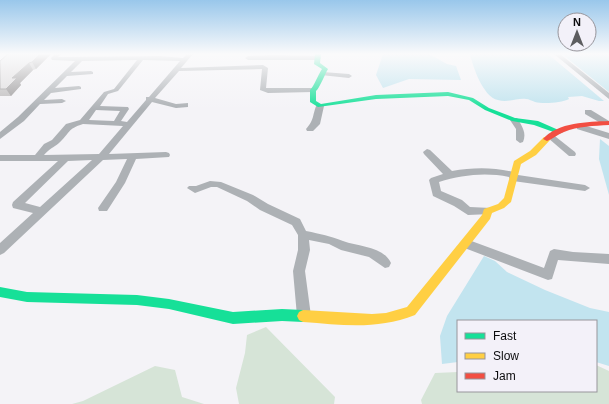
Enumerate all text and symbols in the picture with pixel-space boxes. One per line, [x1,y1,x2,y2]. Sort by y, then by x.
north arrow [557,12,597,52]
text: N [573,16,581,28]
legend [457,320,597,392]
text: Fast [493,329,517,343]
text: Slow [493,349,519,363]
text: Jam [493,369,516,383]

